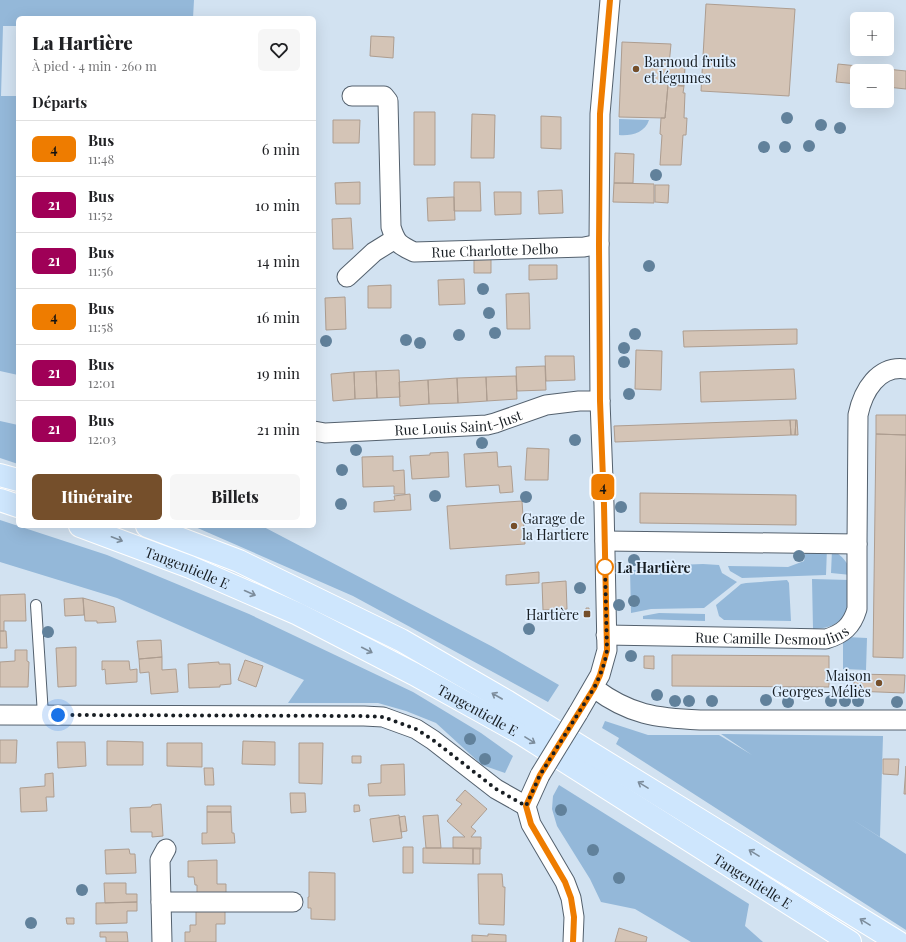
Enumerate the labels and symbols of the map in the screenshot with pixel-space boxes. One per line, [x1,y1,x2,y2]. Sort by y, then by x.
place label: Barnoud fruits et légumes [644,52,736,87]
marker: Barnoud fruits et légumes [631,64,641,74]
street label: Rue Charlotte Delbo [431,238,559,261]
street label: Rue Louis Saint-Just [394,405,525,439]
line badge: 4 [590,474,616,500]
place label: Garage de la Hartiere [522,509,589,544]
marker: Garage de la Hartiere [509,521,519,531]
one-way arrow [110,536,122,544]
street label: Tangentielle E [142,542,233,593]
marker: La Hartière [596,558,614,576]
place label: La Hartière [617,558,691,577]
one-way arrow [244,590,256,598]
place label: Hartière [526,605,579,624]
marker: Hartière [582,609,592,619]
street label: Rue Camille Desmoulins [695,621,852,649]
one-way arrow [361,647,373,654]
place label: Maison Georges-Méliès [772,666,872,701]
marker: Maison Georges-Méliès [874,678,884,688]
street label: Tangentielle E [434,679,522,740]
one-way arrow [491,691,503,699]
your location [48,705,68,725]
one-way arrow [524,736,536,744]
one-way arrow [638,781,649,790]
street label: Tangentielle E [710,849,796,913]
one-way arrow [748,849,760,857]
one-way arrow [859,917,871,925]

